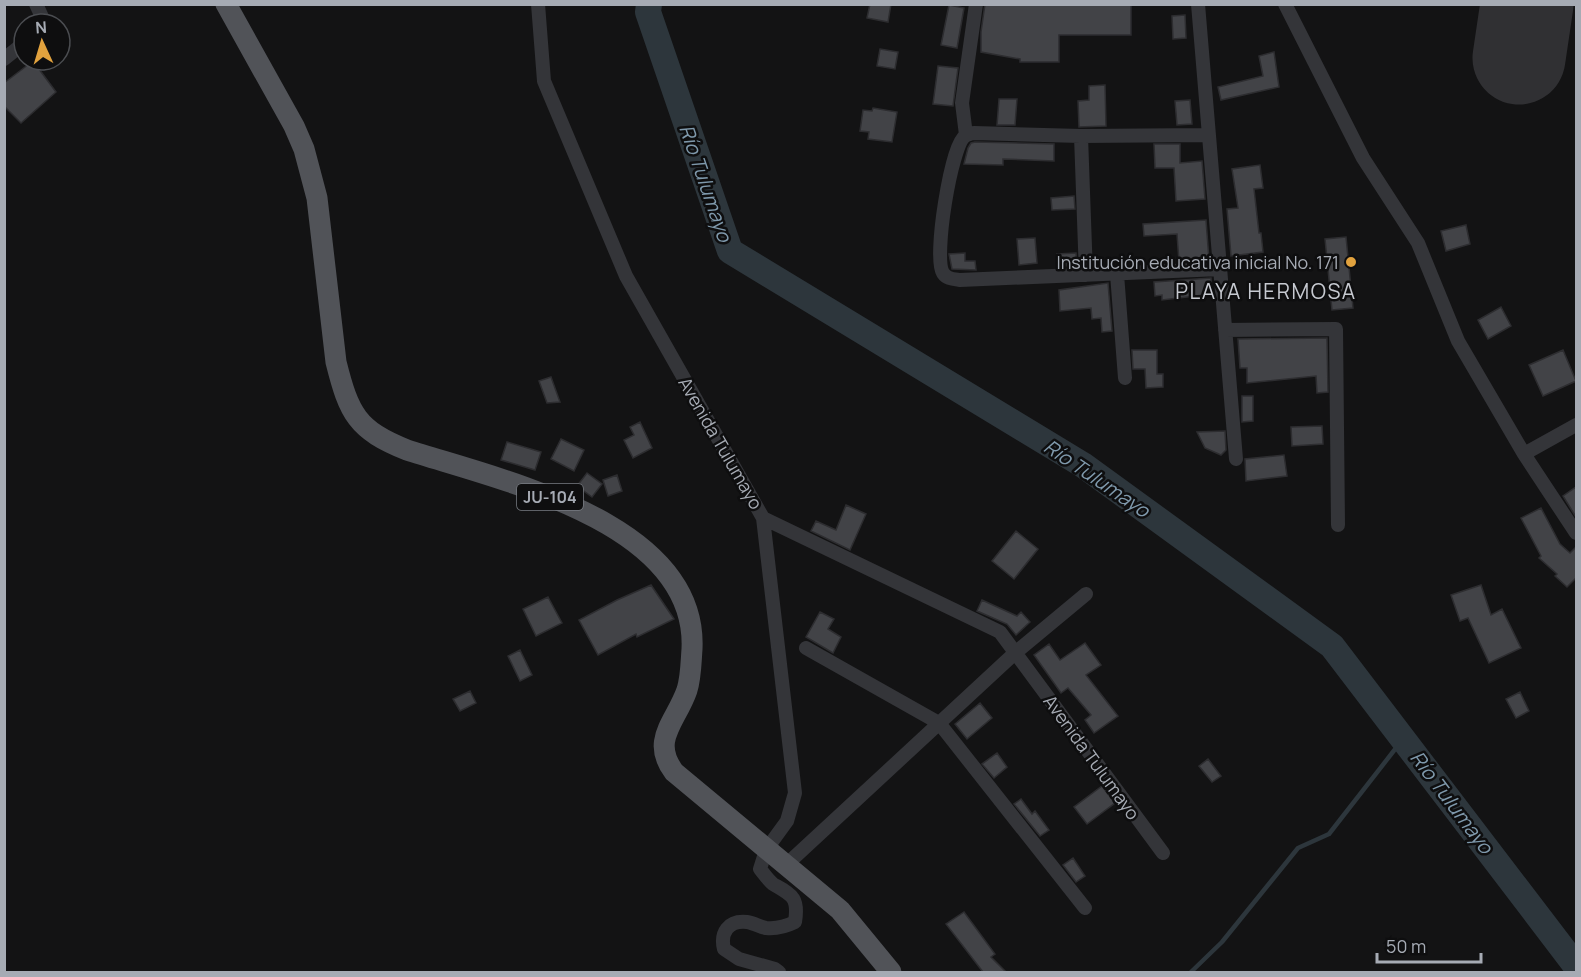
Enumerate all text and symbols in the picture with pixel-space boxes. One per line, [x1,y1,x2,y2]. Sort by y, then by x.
north arrow [12,12,72,72]
text: N [34,16,47,38]
water label: Río Tulumayo [673,121,739,246]
place label: Institución educativa inicial No. 171 [1056,250,1339,274]
marker: Institución educativa inicial No. 171 [1344,255,1358,269]
district label: PLAYA HERMOSA [1175,277,1357,305]
street label: Avenida Tulumayo [673,373,769,513]
water label: Río Tulumayo [1039,433,1156,524]
road number: JU-104 [517,484,583,510]
street label: Avenida Tulumayo [1039,690,1145,824]
water label: Río Tulumayo [1405,745,1500,860]
scale bar [1377,926,1480,964]
text: 50 m [1386,934,1426,958]

